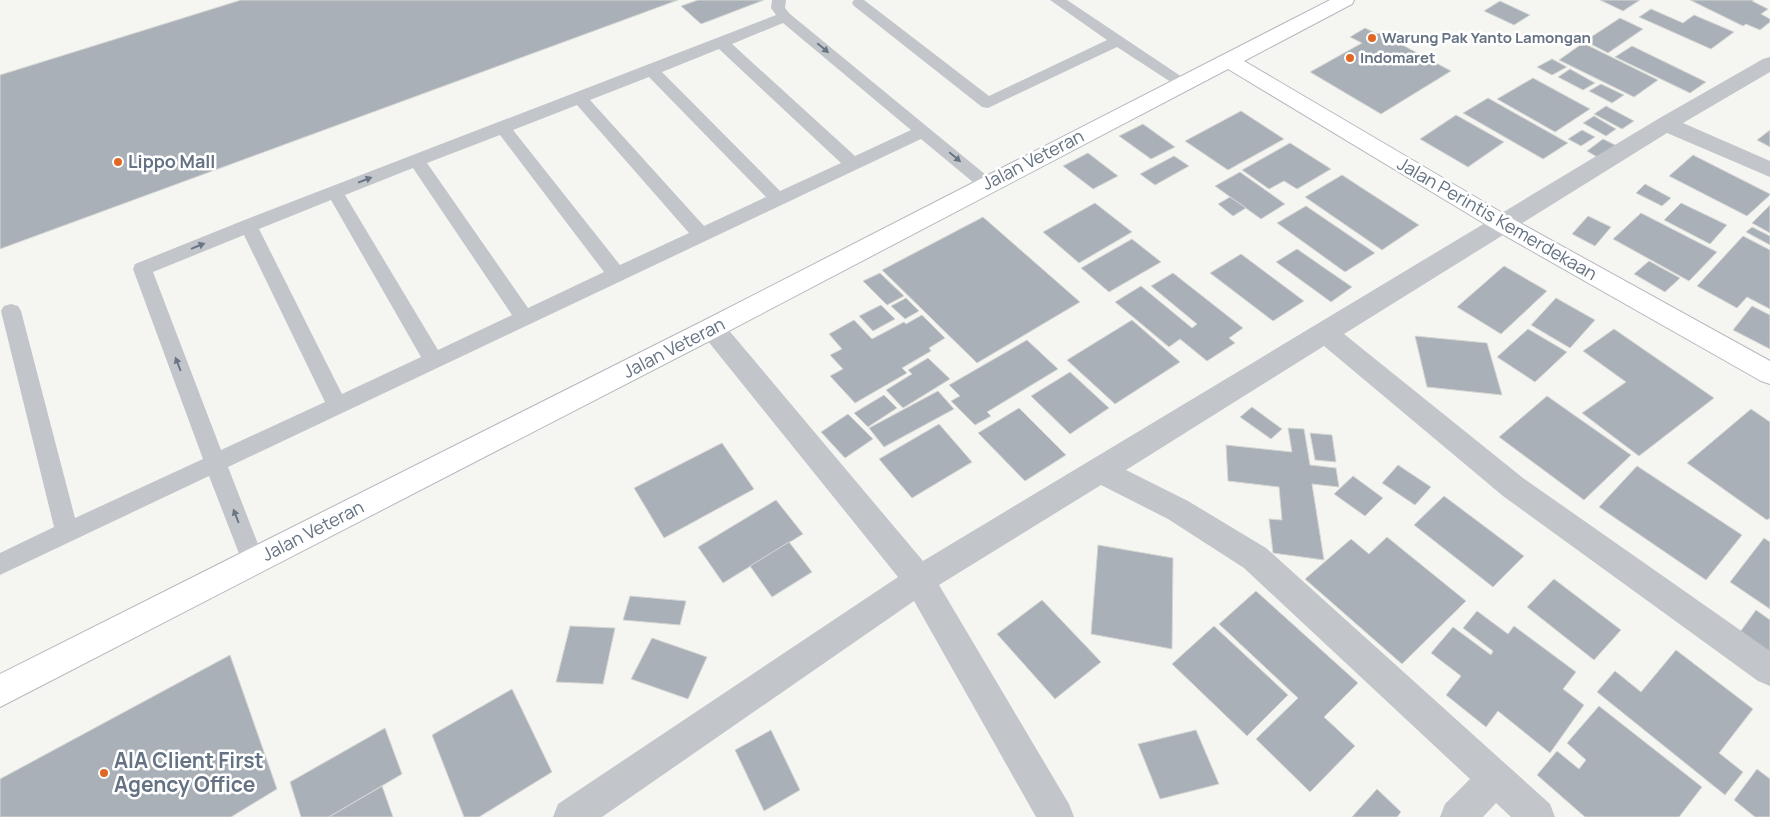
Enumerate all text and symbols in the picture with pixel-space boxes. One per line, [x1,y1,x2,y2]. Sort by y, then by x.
place label: Warung Pak Yanto Lamongan [1382,27,1591,48]
marker: Warung Pak Yanto Lamongan [1366,32,1378,44]
one-way arrow [816,43,829,54]
place label: Indomaret [1360,47,1435,68]
marker: Indomaret [1344,52,1356,64]
street label: Jalan Veteran [977,123,1088,195]
place label: Lippo Mall [128,149,215,173]
street label: Jalan Perintis Kemerdekaan [1393,151,1602,285]
one-way arrow [948,152,961,163]
marker: Lippo Mall [112,156,124,168]
one-way arrow [358,176,373,184]
one-way arrow [191,242,206,250]
street label: Jalan Veteran [618,311,729,383]
one-way arrow [174,357,181,372]
street label: Jalan Veteran [257,494,368,566]
one-way arrow [232,508,240,523]
place label: AIA Client First Agency Office [114,746,264,798]
marker: AIA Client First Agency Office [98,767,110,779]

